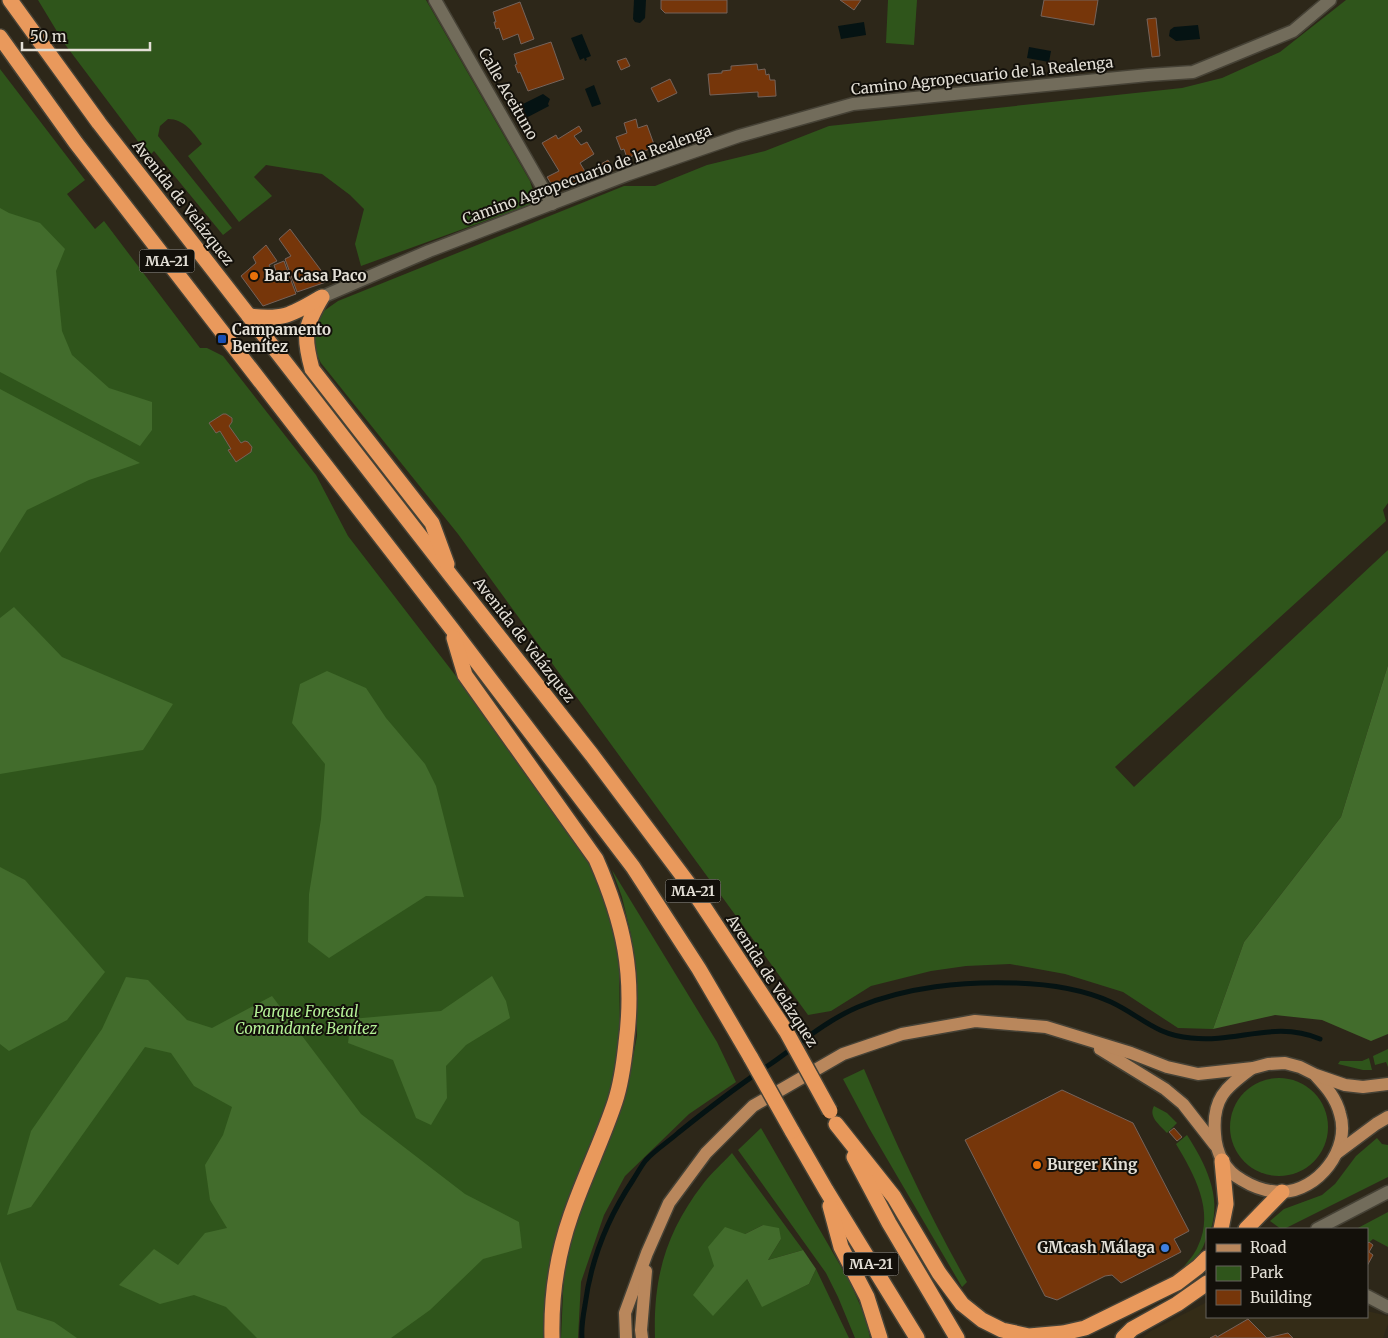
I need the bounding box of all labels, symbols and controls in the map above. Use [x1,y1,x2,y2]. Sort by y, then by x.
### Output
scale bar [22,20,150,52]
text: 50 m [30,27,67,46]
street label: Calle Aceituno [474,44,543,143]
street label: Camino Agropecuario de la Realenga [850,52,1114,99]
street label: Camino Agropecuario de la Realenga [460,121,714,229]
street label: Avenida de Velázquez [128,135,238,269]
road number: MA-21 [140,250,194,272]
place label: Bar Casa Paco [264,266,367,285]
marker: Bar Casa Paco [248,270,260,282]
place label: Campamento Benítez [232,320,331,356]
marker: Campamento Benítez [216,333,228,345]
street label: Avenida de Velázquez [469,572,579,706]
road number: MA-21 [666,879,720,902]
street label: Avenida de Velázquez [722,910,822,1050]
park label: Parque Forestal Comandante Benítez [235,1002,377,1038]
place label: Burger King [1047,1155,1138,1174]
marker: Burger King [1031,1159,1043,1171]
legend [1206,1228,1368,1318]
place label: GMcash Málaga [1037,1238,1156,1257]
text: Road [1250,1238,1286,1257]
marker: GMcash Málaga [1159,1242,1171,1254]
road number: MA-21 [844,1252,898,1276]
text: Park [1250,1263,1284,1282]
text: Building [1250,1288,1312,1307]

